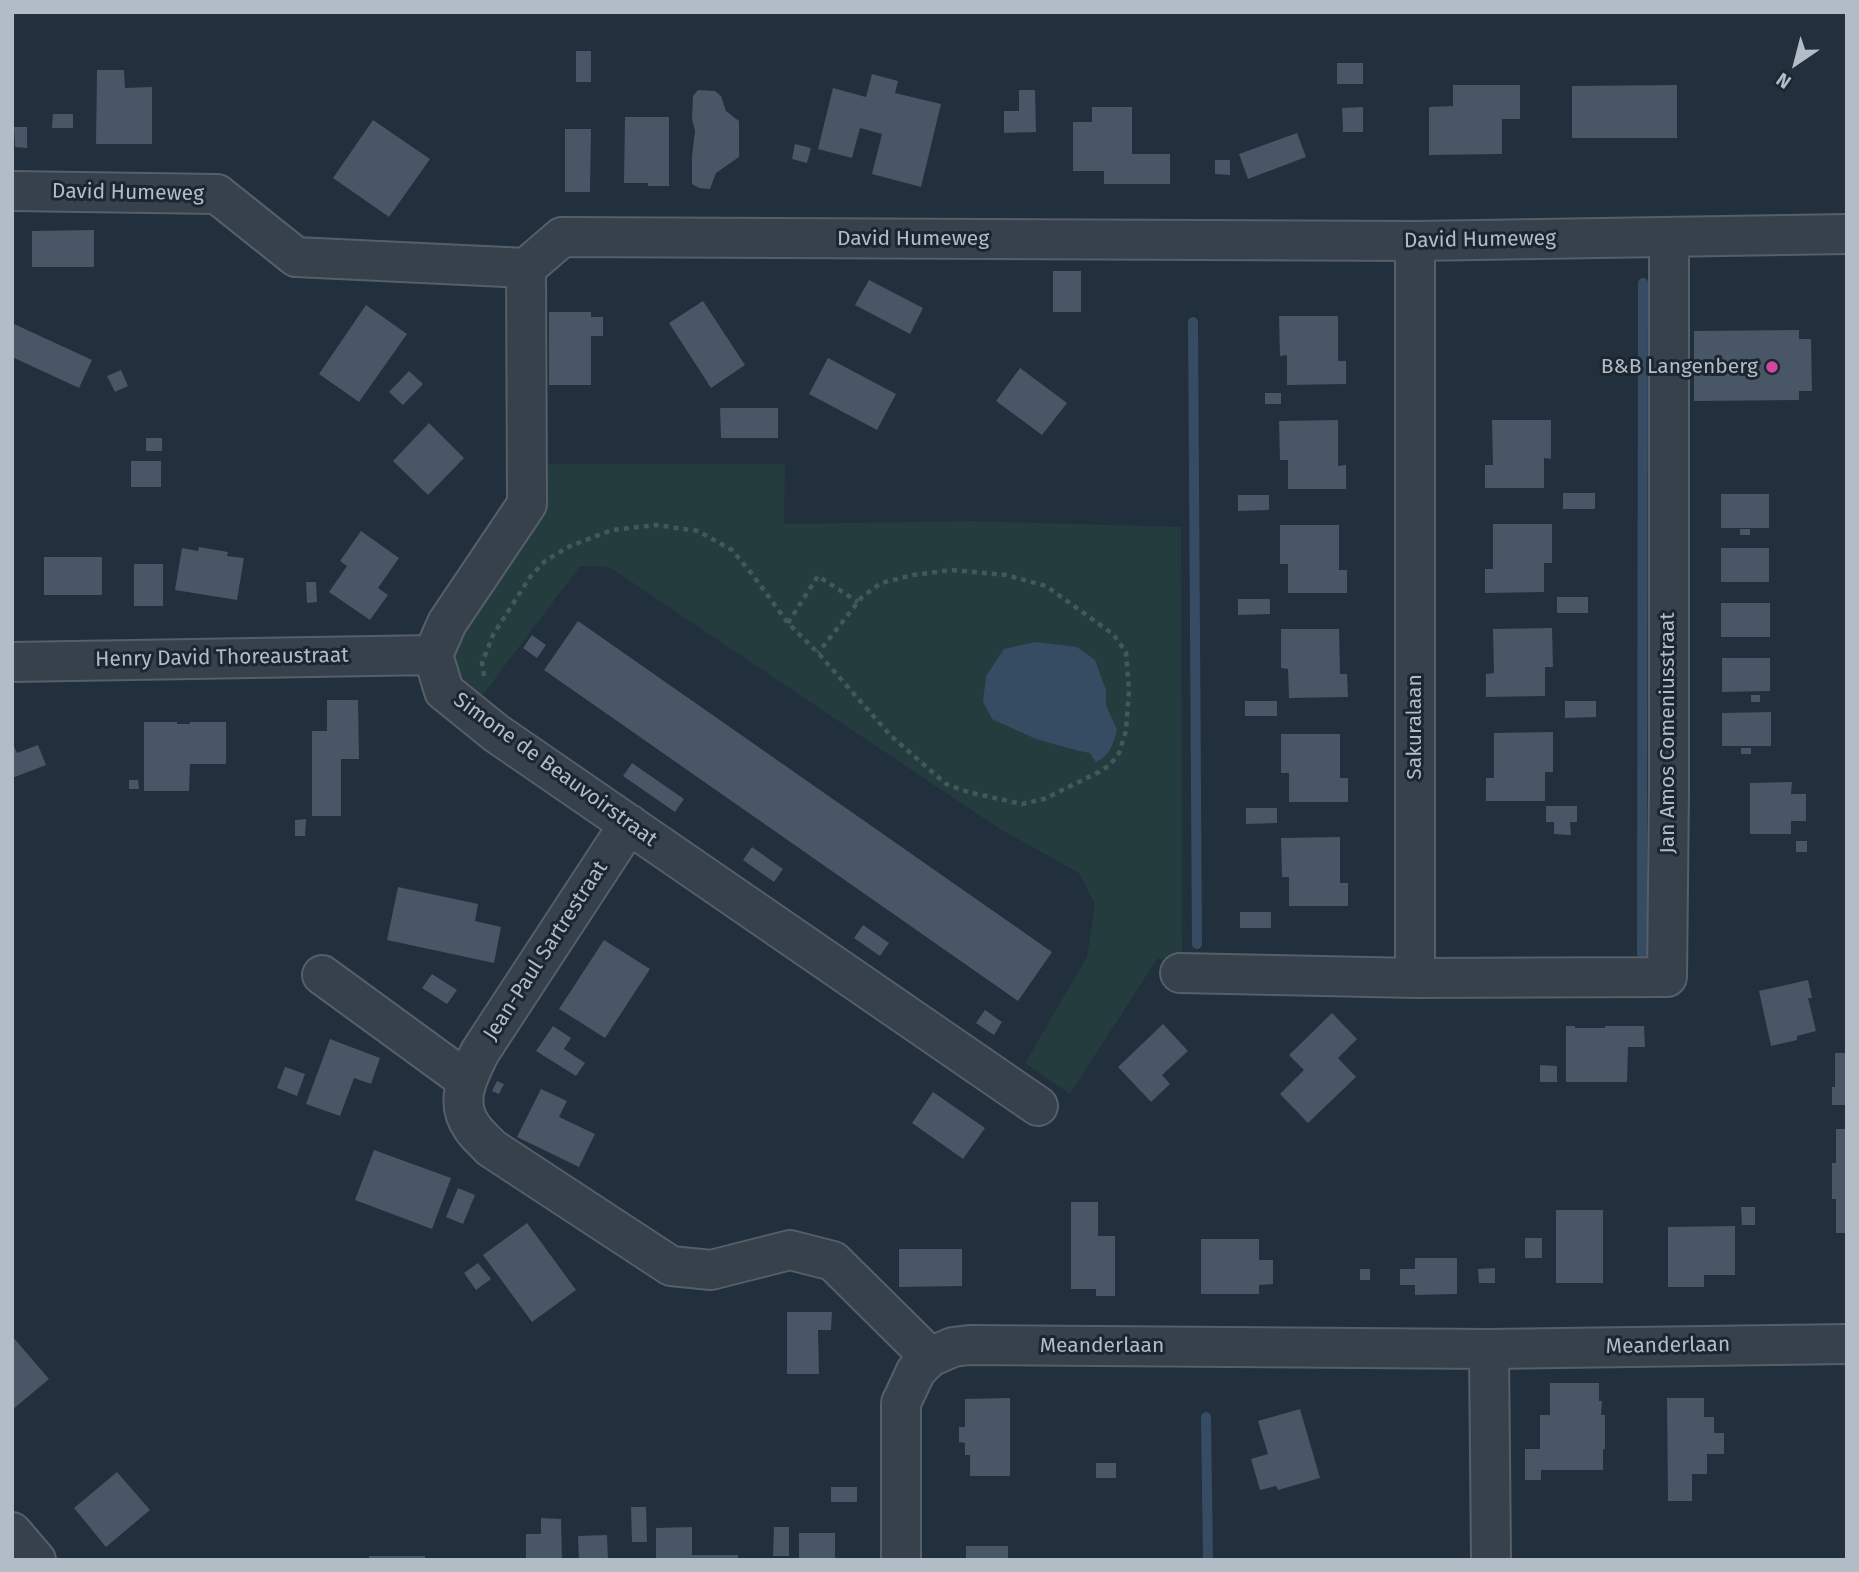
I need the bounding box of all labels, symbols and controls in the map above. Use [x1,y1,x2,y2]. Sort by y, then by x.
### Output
north arrow [1761,28,1831,98]
text: N [1772,68,1795,94]
street label: David Humeweg [52,179,204,207]
street label: David Humeweg [837,226,989,252]
street label: David Humeweg [1404,226,1556,254]
place label: B&B Langenberg [1601,354,1758,380]
marker: B&B Langenberg [1764,359,1780,375]
street label: Jan Amos Comeniusstraat [1655,612,1681,854]
street label: Henry David Thoreaustraat [95,643,349,673]
street label: Sakuralaan [1402,674,1428,780]
street label: Simone de Beauvoirstraat [448,688,662,852]
street label: Jean-Paul Sartrestraat [479,857,613,1045]
street label: Meanderlaan [1606,1332,1730,1360]
street label: Meanderlaan [1040,1333,1164,1359]

